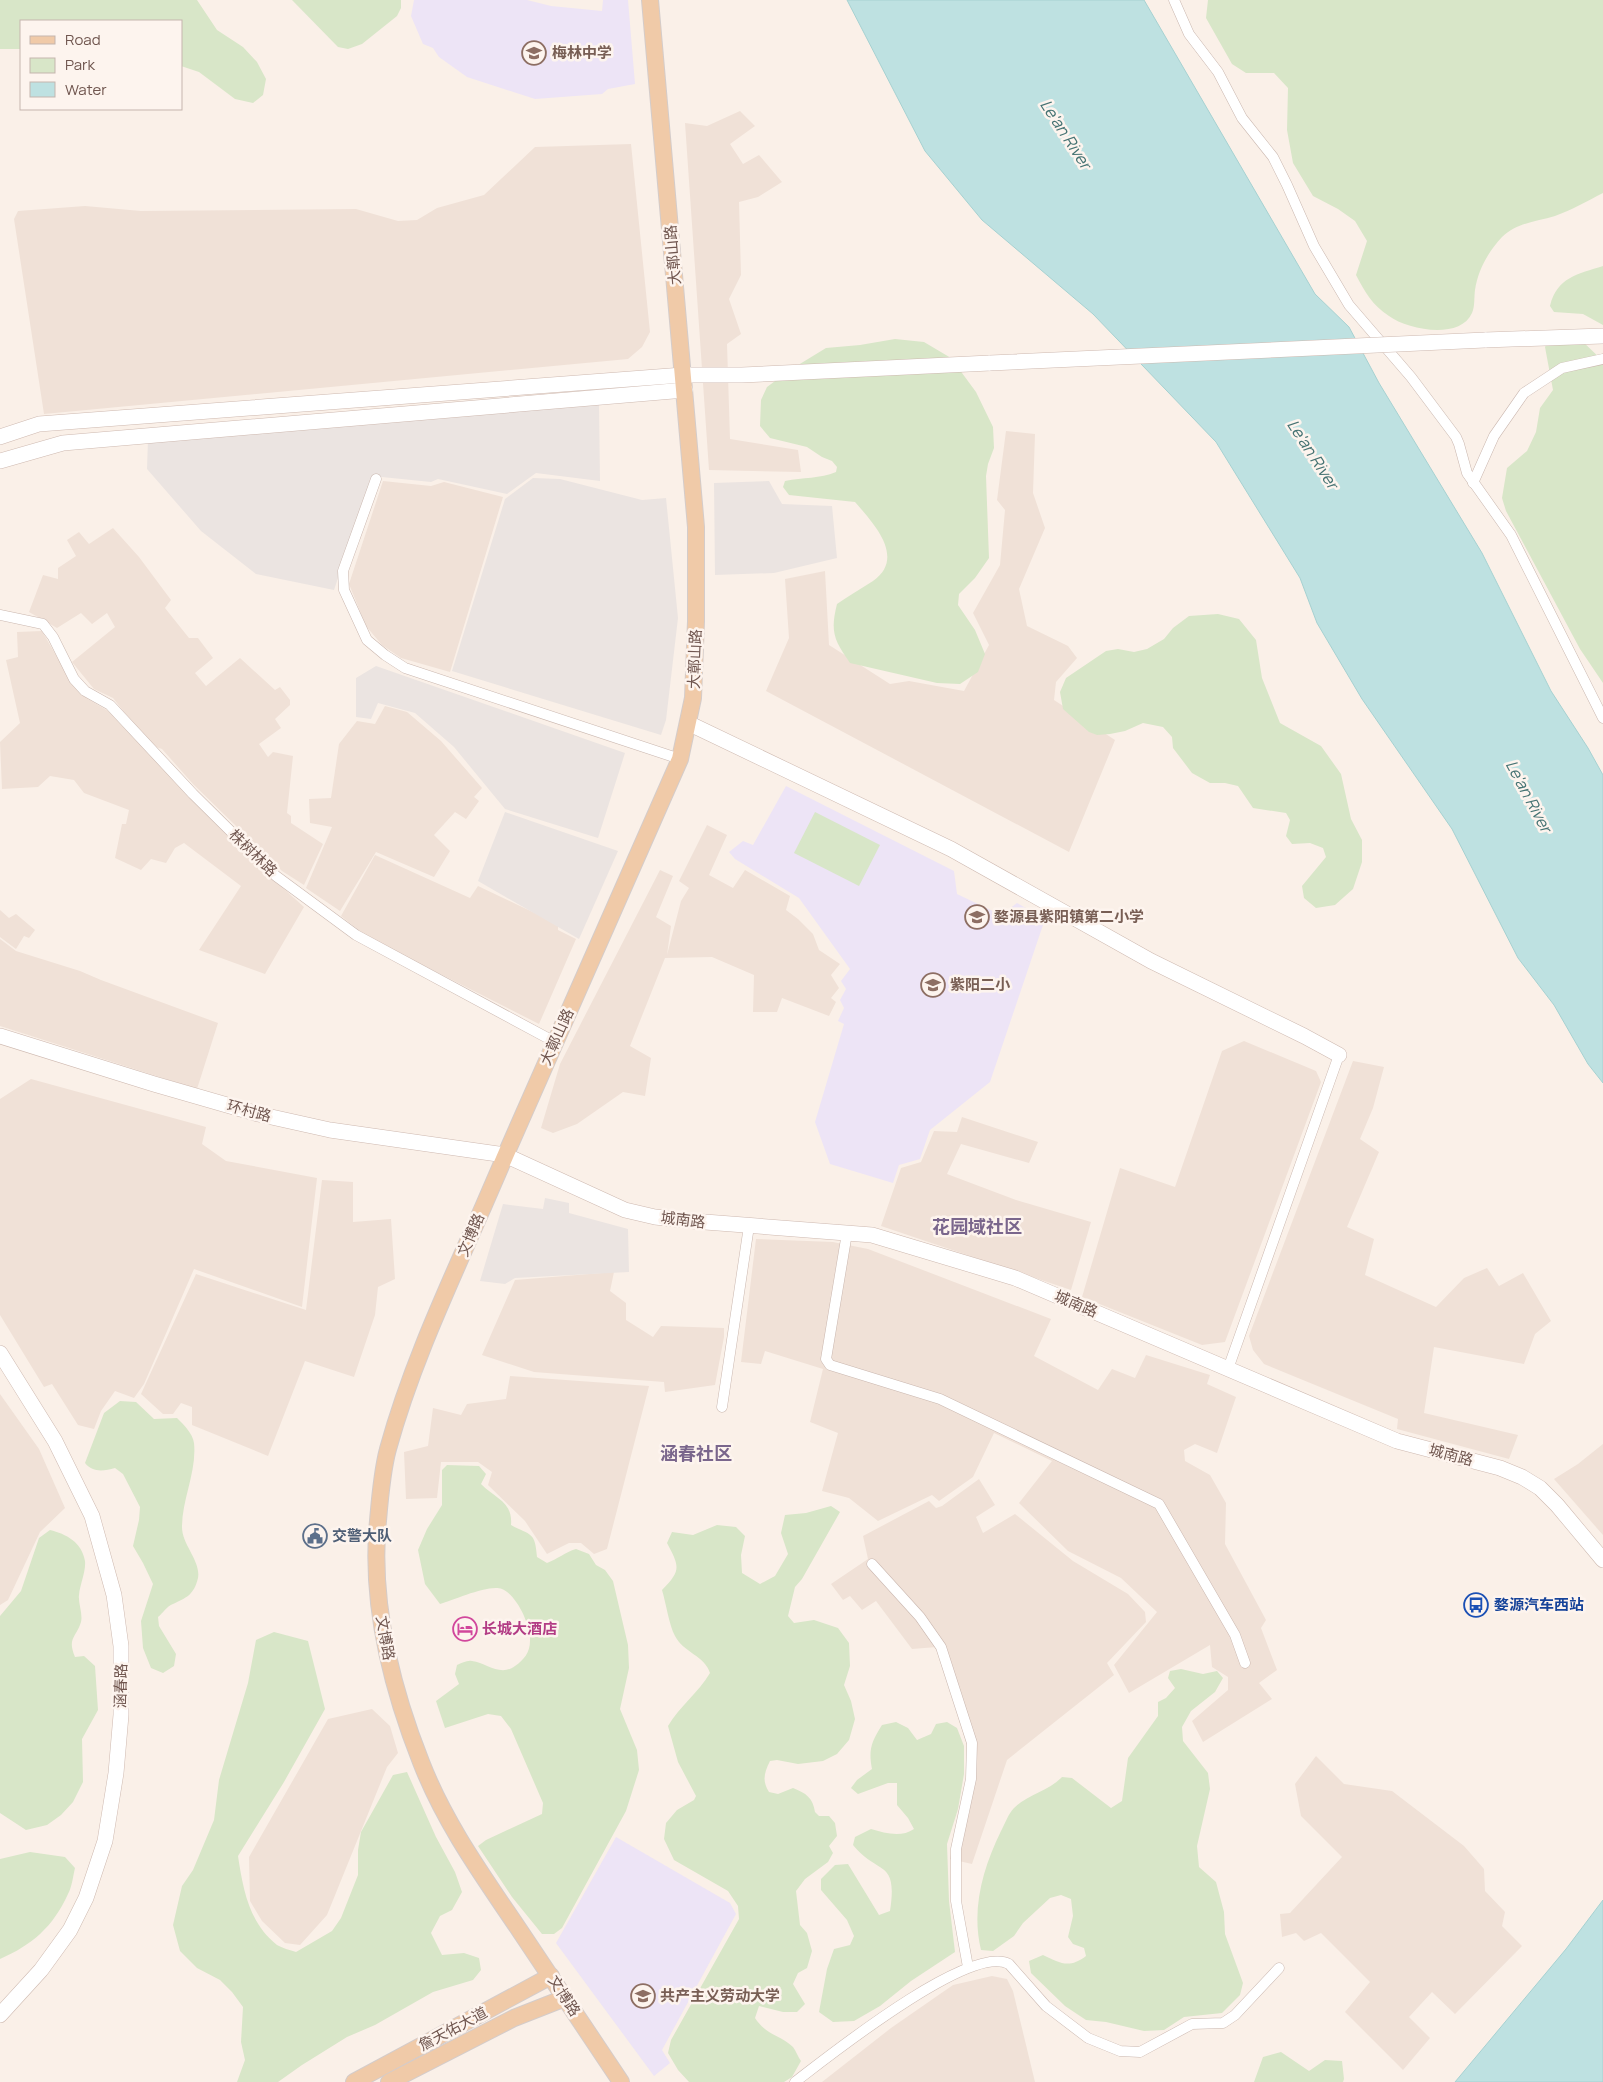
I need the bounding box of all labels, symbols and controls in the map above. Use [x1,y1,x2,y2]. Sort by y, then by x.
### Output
legend [20,20,182,110]
text: Road [65,29,101,50]
school or university icon: 梅林中学 [521,40,547,66]
place label: 梅林中学 [552,42,612,63]
text: Park [65,54,95,75]
text: Water [65,79,107,100]
water label: Le'an River [1035,95,1098,175]
street label: 大鄣山路 [659,224,686,286]
water label: Le'an River [1282,415,1345,495]
street label: 大鄣山路 [683,629,706,689]
water label: Le'an River [1501,756,1558,838]
street label: 株树林路 [224,824,282,881]
school or university icon: 婺源县紫阳镇第二小学 [964,904,990,930]
place label: 婺源县紫阳镇第二小学 [994,906,1144,927]
school or university icon: 紫阳二小 [920,972,946,998]
place label: 紫阳二小 [950,974,1011,995]
street label: 大鄣山路 [535,1005,578,1068]
street label: 环村路 [225,1095,274,1126]
street label: 城南路 [659,1206,707,1233]
street label: 文博路 [452,1210,489,1260]
district label: 花园域社区 [932,1214,1022,1238]
street label: 城南路 [1051,1285,1101,1322]
street label: 城南路 [1427,1439,1476,1470]
district label: 涵春社区 [660,1441,732,1465]
public building icon: 交警大队 [302,1523,328,1549]
place label: 交警大队 [332,1525,392,1546]
bus stop icon: 婺源汽车西站 [1463,1592,1489,1618]
place label: 婺源汽车西站 [1494,1594,1584,1615]
street label: 文博路 [371,1614,400,1662]
hotel icon: 长城大酒店 [452,1616,478,1642]
place label: 长城大酒店 [482,1618,557,1639]
street label: 涵春路 [110,1663,131,1709]
street label: 文博路 [543,1971,585,2020]
school or university icon: 共产主义劳动大学 [630,1983,656,2009]
place label: 共产主义劳动大学 [660,1985,780,2006]
street label: 詹天佑大道 [415,2002,491,2055]

